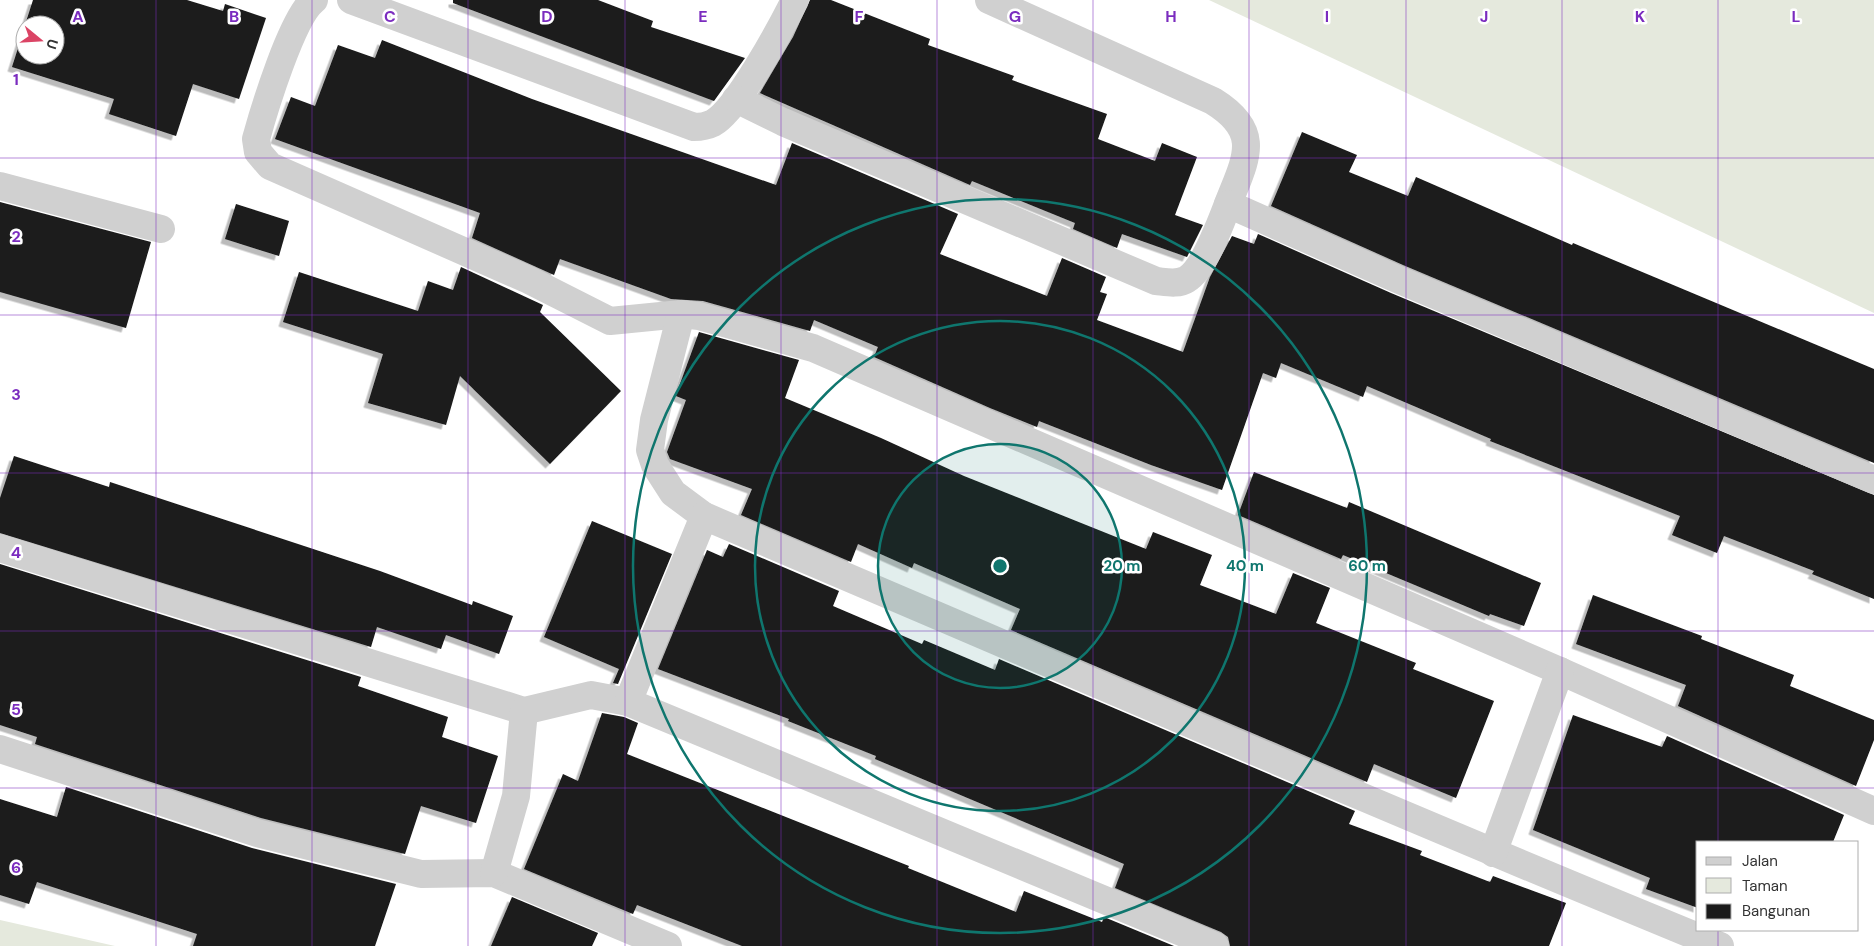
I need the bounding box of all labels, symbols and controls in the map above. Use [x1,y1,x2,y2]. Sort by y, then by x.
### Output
text: A [72,6,84,27]
text: B [229,6,239,27]
text: C [384,6,396,27]
text: D [541,6,553,27]
text: E [698,6,708,27]
text: F [855,6,864,27]
text: G [1009,6,1021,27]
text: H [1165,6,1177,27]
text: I [1325,6,1329,27]
text: J [1480,6,1488,27]
text: K [1635,6,1646,27]
text: L [1792,6,1801,27]
north arrow [15,15,65,65]
text: U [42,37,62,51]
text: 1 [13,69,19,90]
text: 2 [11,226,21,247]
text: 3 [11,384,21,405]
text: 4 [11,542,21,563]
text: 20 m [1104,556,1140,576]
text: 40 m [1226,556,1264,576]
text: 60 m [1348,556,1386,576]
centre of rings [991,557,1009,575]
text: 5 [11,699,21,720]
legend [1696,841,1859,931]
text: Jalan [1742,851,1778,871]
text: 6 [11,857,21,878]
text: Taman [1742,876,1788,896]
text: Bangunan [1742,901,1810,921]

